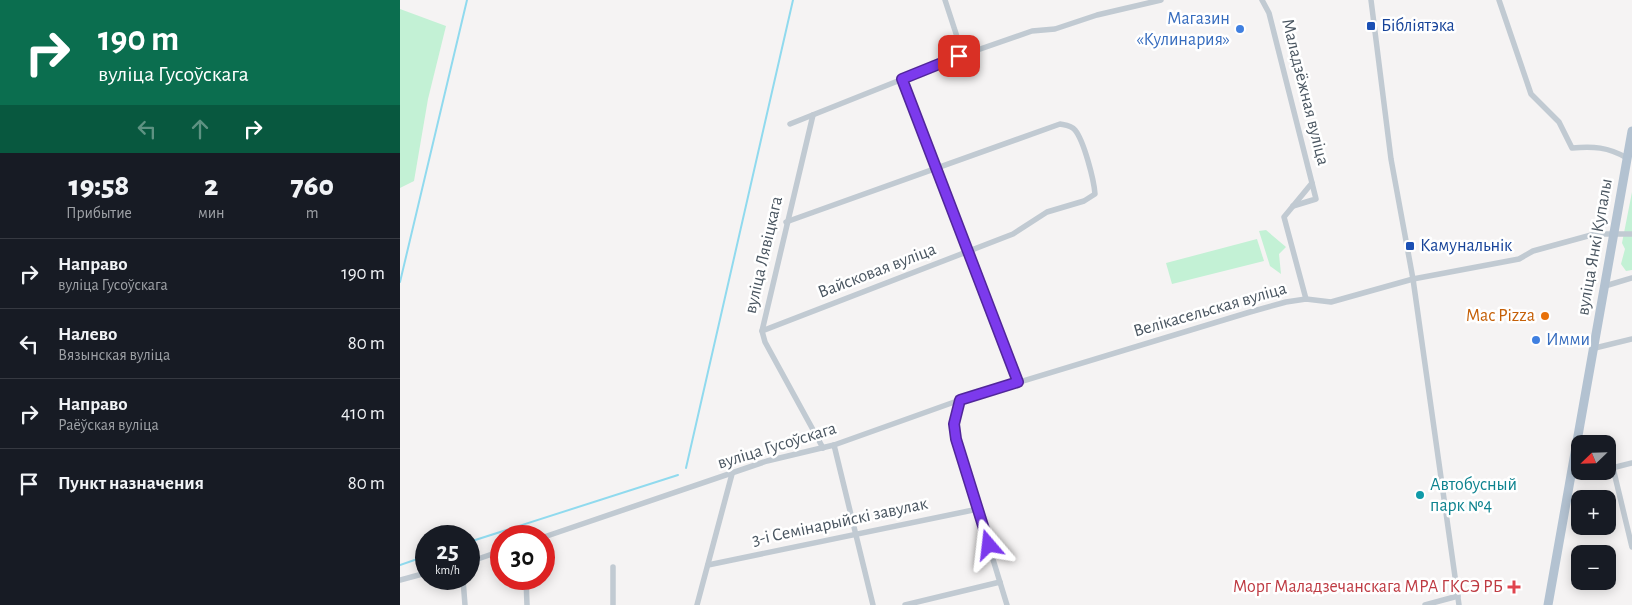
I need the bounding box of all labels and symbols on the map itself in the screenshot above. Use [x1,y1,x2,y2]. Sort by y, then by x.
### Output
place label: Магазин «Кулинария» [1136,10,1230,49]
place label: Бібліятэка [1381,16,1455,35]
street label: Маладзёжная вуліца [1278,17,1332,167]
marker: Бібліятэка [1365,20,1377,32]
marker: Магазин «Кулинария» [1234,23,1246,35]
pin [938,35,980,77]
street label: вуліца Янкі Купалы [1574,177,1616,317]
street label: вуліца Лявіцкага [742,195,786,315]
place label: Камунальнік [1420,237,1513,255]
street label: Вайсковая вуліца [815,240,939,302]
marker: Камунальнік [1404,240,1416,252]
street label: Велікасельская вуліца [1131,279,1289,341]
place label: Mac Pizza [1466,307,1535,325]
marker: Mac Pizza [1539,310,1551,322]
place label: Имми [1546,331,1590,349]
marker: Имми [1530,334,1542,346]
street label: вуліца Гусоўскага [715,419,839,473]
north arrow [1571,435,1616,480]
place label: Автобусный парк №4 [1430,475,1517,515]
marker: Автобусный парк №4 [1414,489,1426,501]
street label: 3-і Семінарыйскі завулак [751,494,930,549]
position arrow [962,518,1014,570]
speed limit sign: 30 [490,525,555,590]
place label: Морг Маладзечанскага МРА ГКСЭ РБ [1233,578,1503,596]
marker: Морг Маладзечанскага МРА ГКСЭ РБ [1507,580,1521,594]

